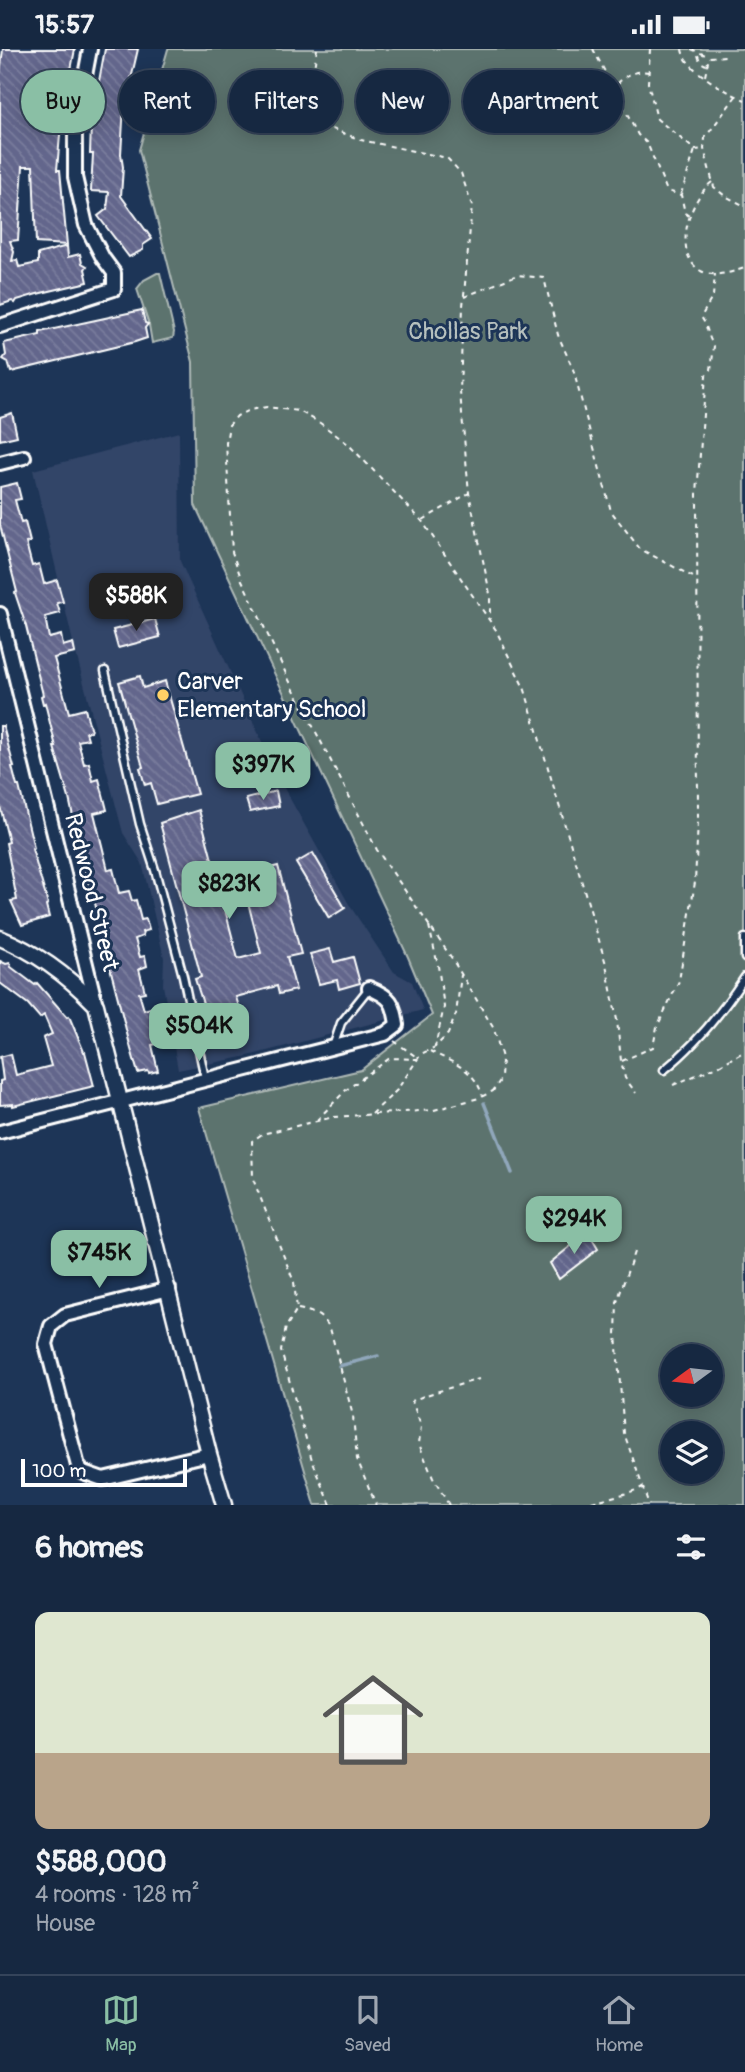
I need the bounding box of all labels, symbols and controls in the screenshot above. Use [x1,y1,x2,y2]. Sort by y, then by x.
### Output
text: 15:57 [35,9,94,41]
chip: Buy [21,70,105,133]
chip: Rent [119,70,215,133]
chip: Filters [229,70,342,133]
chip: New [356,70,449,133]
chip: Apartment [463,70,623,133]
park label: Chollas Park [408,317,528,346]
pin: $588K [87,573,185,633]
text: $588K [105,581,167,610]
place label: Carver Elementary School [177,667,367,724]
marker: Carver Elementary School [155,687,171,703]
pin: $397K [214,743,312,802]
text: $397K [231,750,295,779]
street label: Redwood Street [58,810,125,974]
pin: $823K [180,861,278,921]
text: $823K [198,869,260,898]
pin: $504K [150,1003,248,1063]
text: $504K [165,1011,233,1040]
pin: $294K [525,1197,623,1256]
text: $294K [542,1204,606,1233]
pin: $745K [50,1231,148,1290]
text: $745K [67,1238,131,1267]
north arrow [660,1344,723,1407]
map controls [660,1344,723,1484]
button: layers [660,1421,723,1484]
scale bar [21,1456,187,1488]
text: 100 m [32,1459,86,1483]
icon: filters [672,1528,710,1566]
text: 6 homes [35,1529,143,1566]
icon: home [310,1657,436,1783]
text: $588,000 [35,1843,167,1880]
text: 4 rooms · 128 m² [35,1880,200,1909]
text: House [35,1909,95,1938]
tab: Map [102,1991,140,2057]
tab: Saved [344,1991,391,2057]
tab: Home [595,1991,643,2057]

